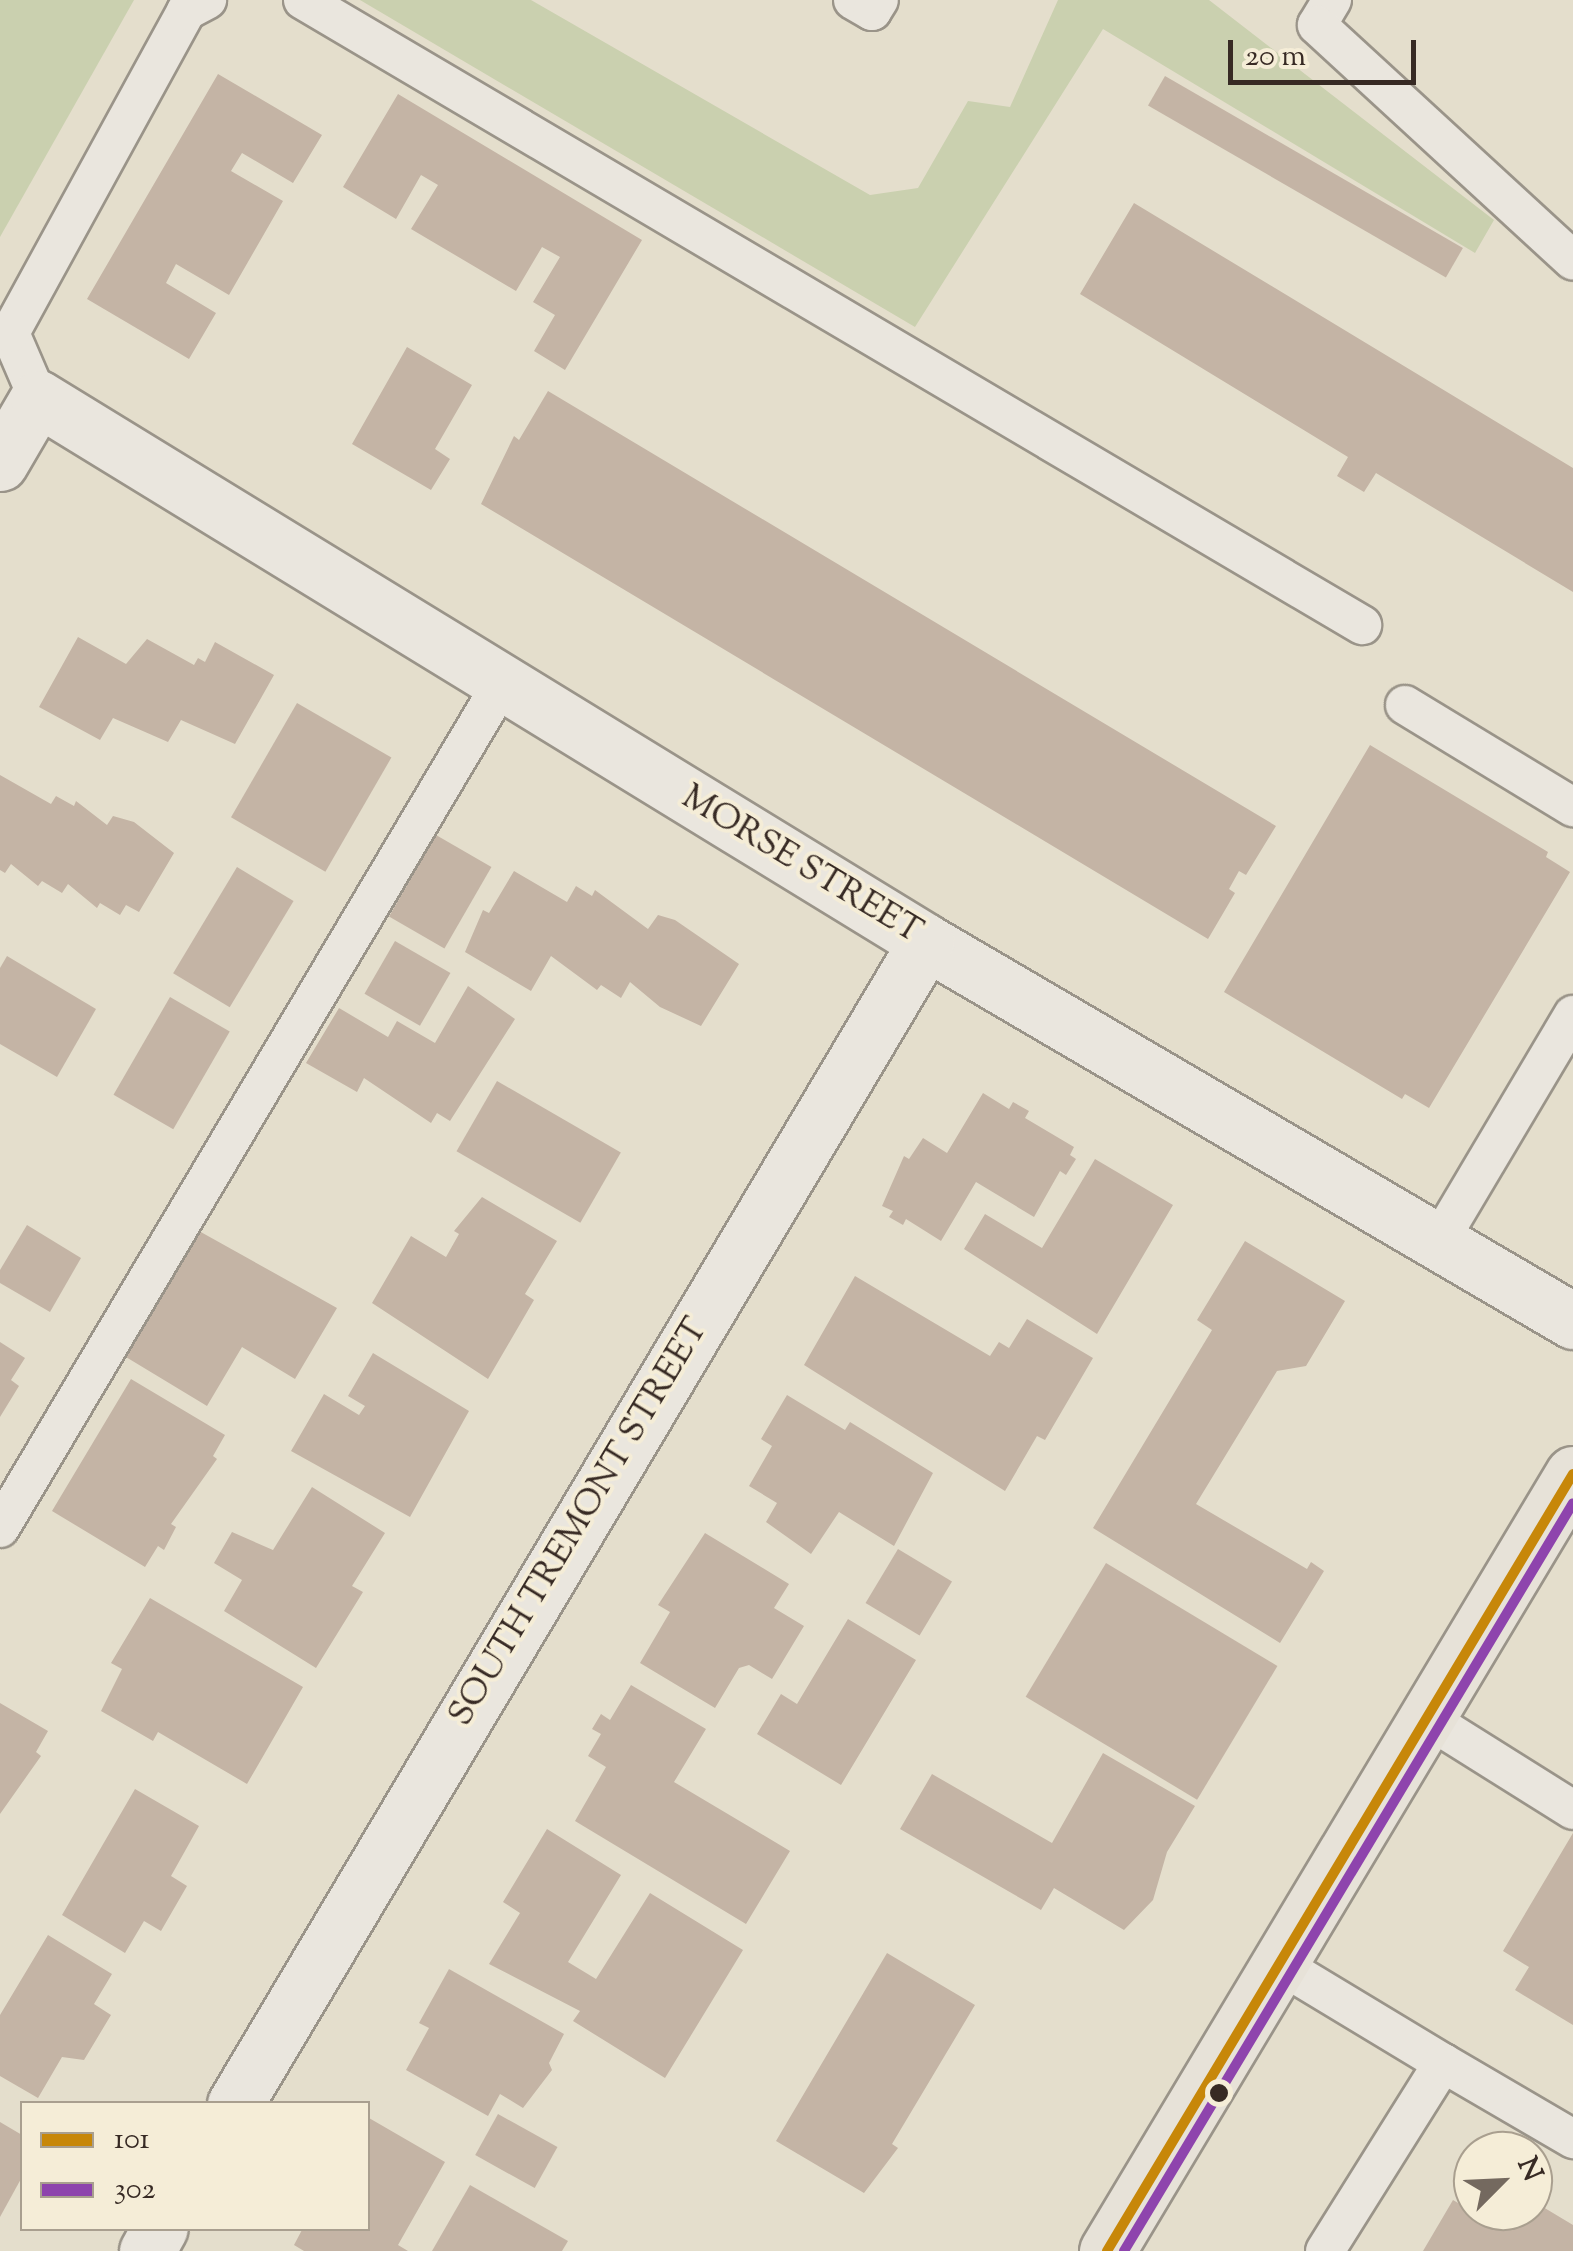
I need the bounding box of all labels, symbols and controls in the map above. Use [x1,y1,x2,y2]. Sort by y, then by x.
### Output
scale bar [1233,20,1420,82]
text: 20 m [1245,36,1306,79]
street label: MORSE STREET [673,778,929,954]
street label: SOUTH TREMONT STREET [441,1311,719,1735]
unlabelled marker [1209,2083,1229,2103]
legend [20,2101,370,2231]
text: 101 [114,2119,150,2162]
north arrow [1453,2131,1553,2231]
text: N [1506,2151,1551,2188]
text: 302 [114,2169,155,2212]

